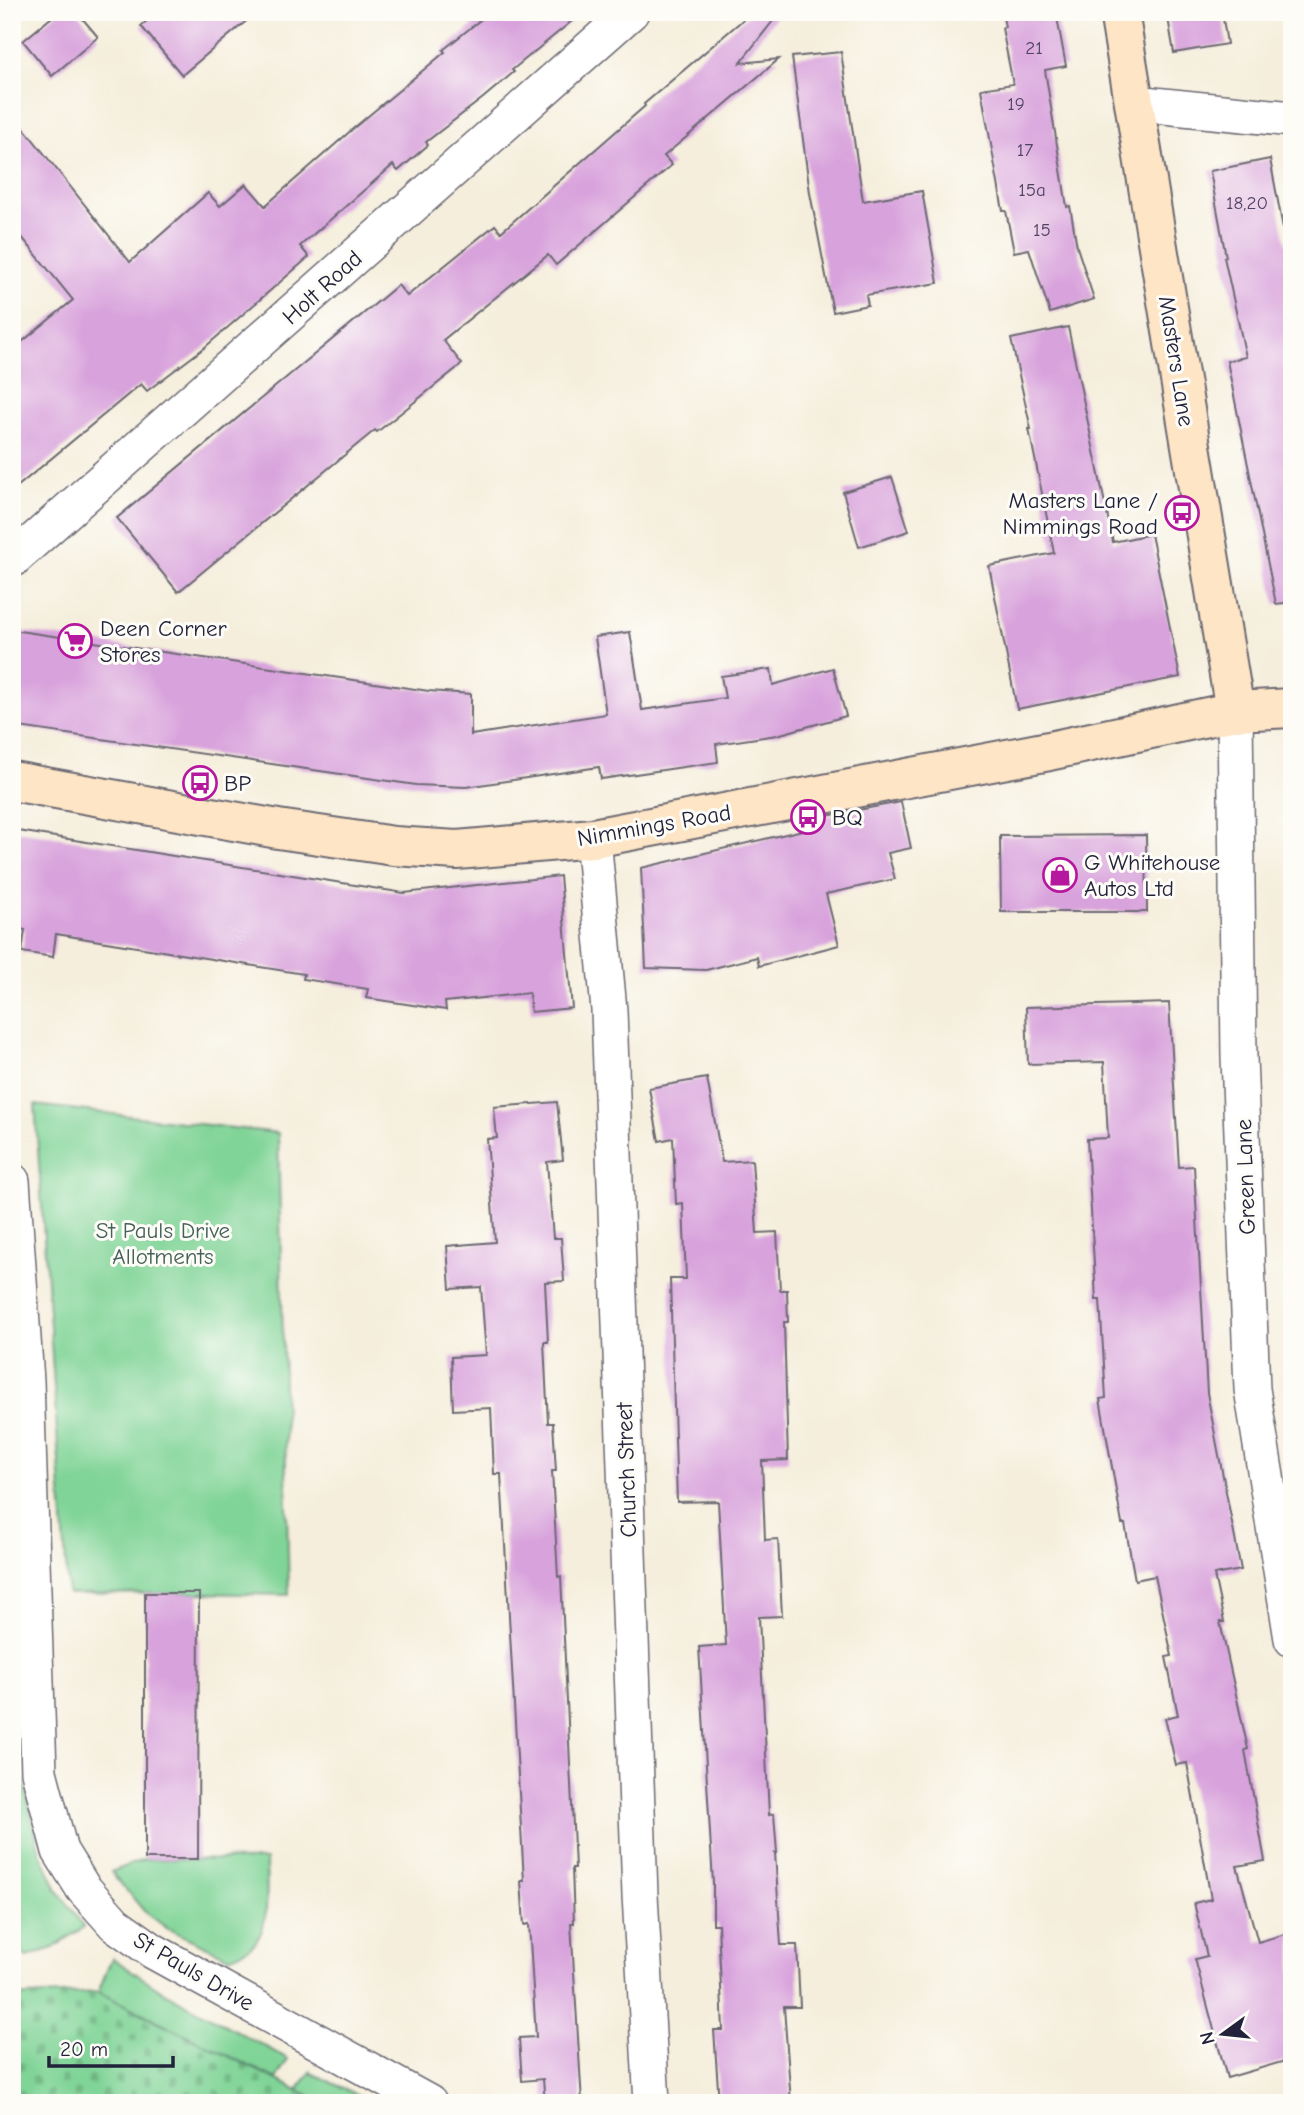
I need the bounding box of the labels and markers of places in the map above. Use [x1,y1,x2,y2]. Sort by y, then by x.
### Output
place label: Masters Lane / Nimmings Road [1003,487,1158,540]
bus stop icon: Masters Lane / Nimmings Road [1163,494,1201,532]
place label: Deen Corner Stores [100,615,228,668]
supermarket icon: Deen Corner Stores [56,622,94,660]
bus stop icon: BP [181,764,219,802]
place label: BP [224,770,251,797]
bus stop icon: BQ [789,798,827,836]
place label: BQ [832,804,863,831]
place label: G Whitehouse Autos Ltd [1084,849,1220,902]
shop icon: G Whitehouse Autos Ltd [1041,856,1079,894]

